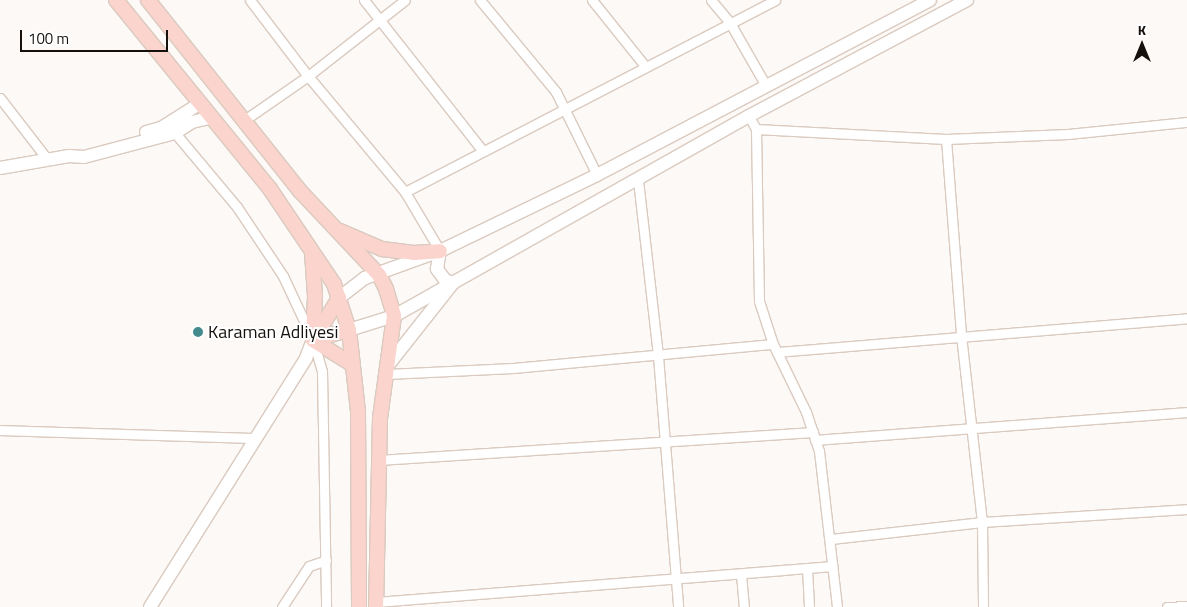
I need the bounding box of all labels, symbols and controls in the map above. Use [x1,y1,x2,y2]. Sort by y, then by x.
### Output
text: K [1138,19,1146,40]
scale bar [22,20,170,52]
north arrow [1117,20,1167,70]
text: 100 m [28,27,69,50]
place label: Karaman Adliyesi [208,321,338,343]
marker: Karaman Adliyesi [192,326,204,338]

